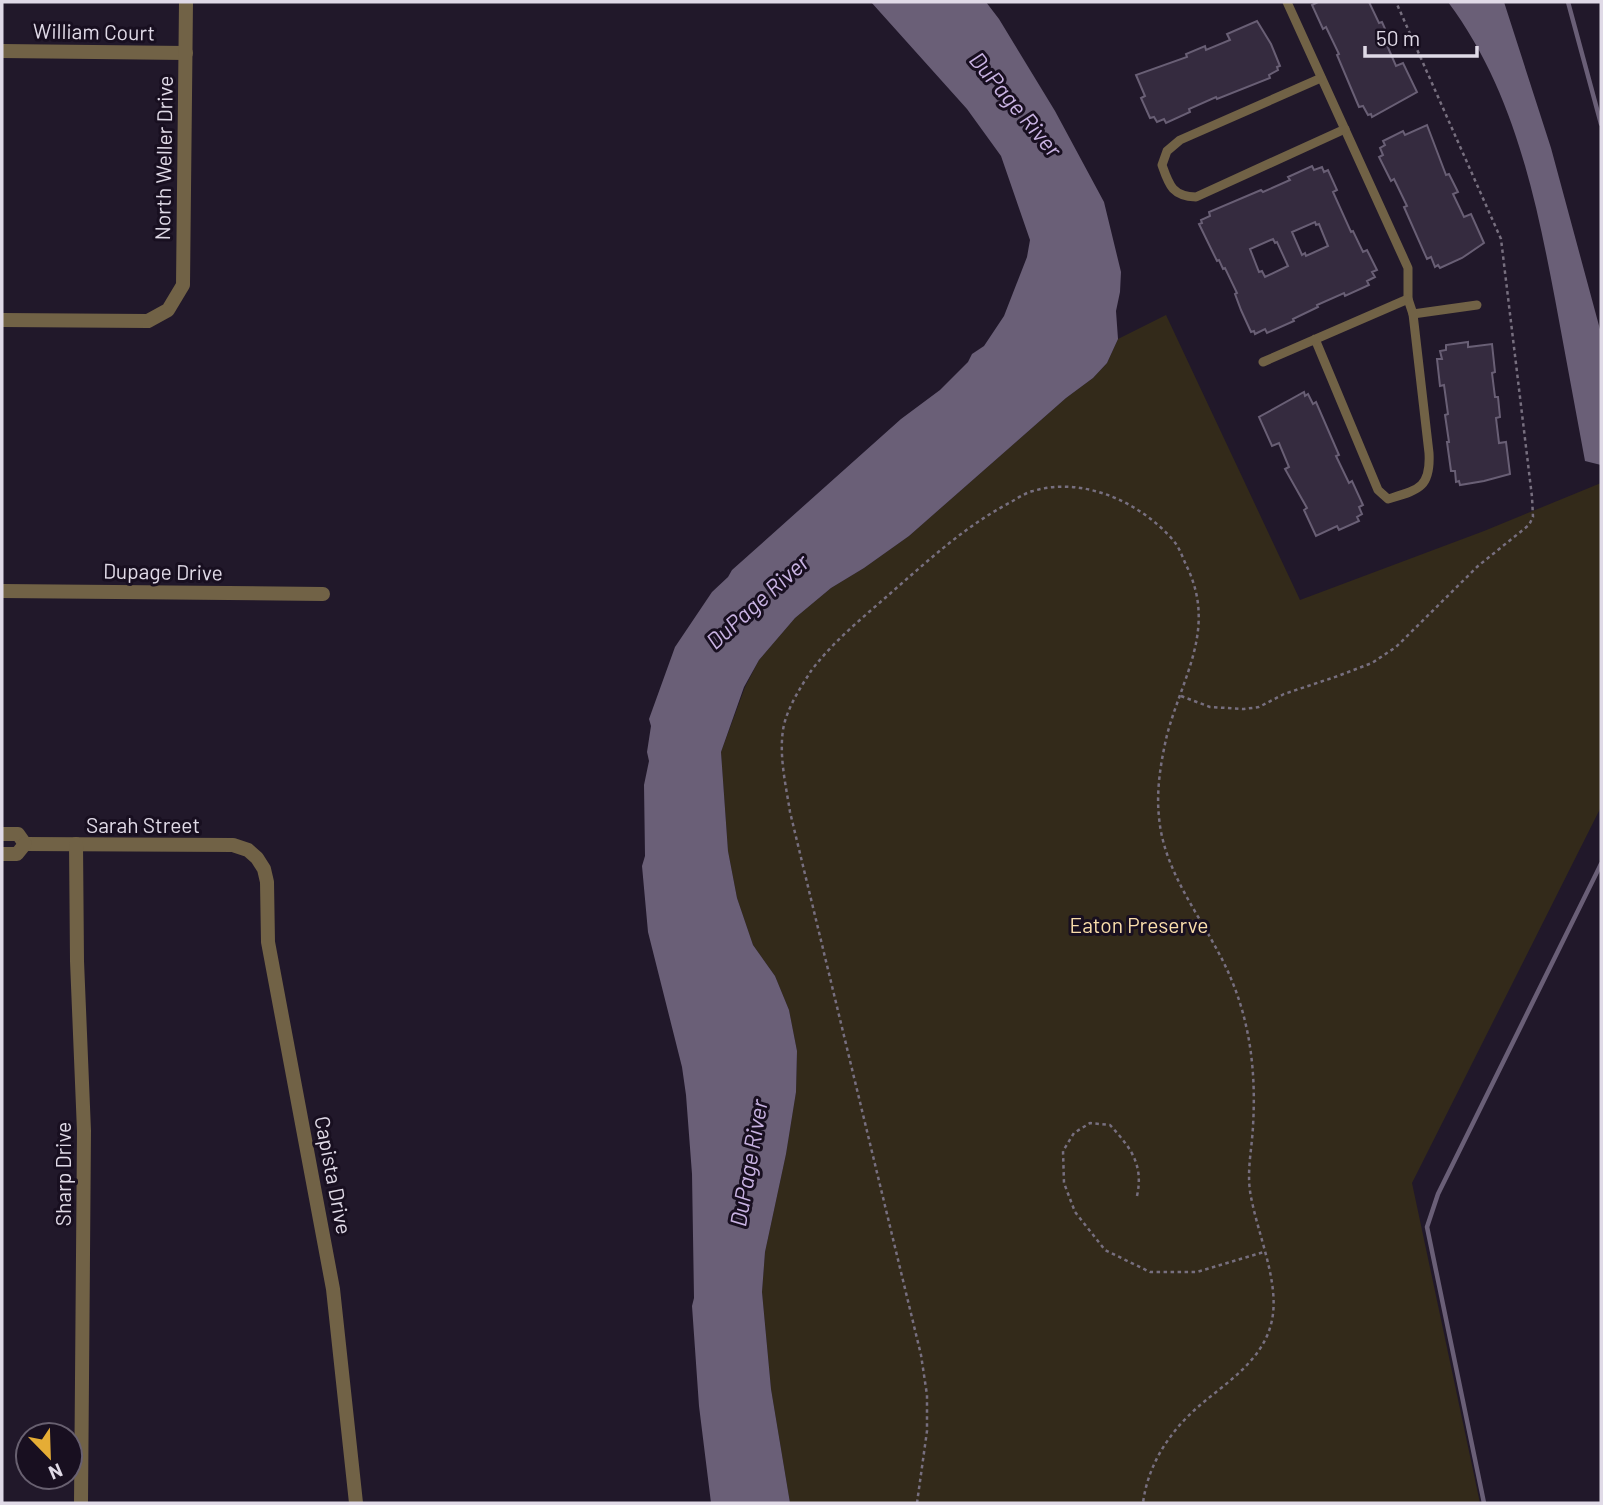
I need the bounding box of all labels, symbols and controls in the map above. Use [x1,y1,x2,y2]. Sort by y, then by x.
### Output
scale bar [1365,14,1477,58]
street label: William Court [33,17,155,45]
text: 50 m [1376,25,1420,50]
water label: DuPage River [964,46,1069,163]
street label: North Weller Drive [149,75,177,241]
water label: DuPage River [700,547,815,654]
street label: Dupage Drive [103,557,223,585]
street label: Sarah Street [86,812,200,837]
park label: Eaton Preserve [1070,912,1208,937]
water label: DuPage River [723,1096,773,1229]
street label: Capista Drive [310,1114,358,1236]
street label: Sharp Drive [50,1122,75,1226]
north arrow [14,1421,84,1491]
text: N [46,1459,66,1485]

